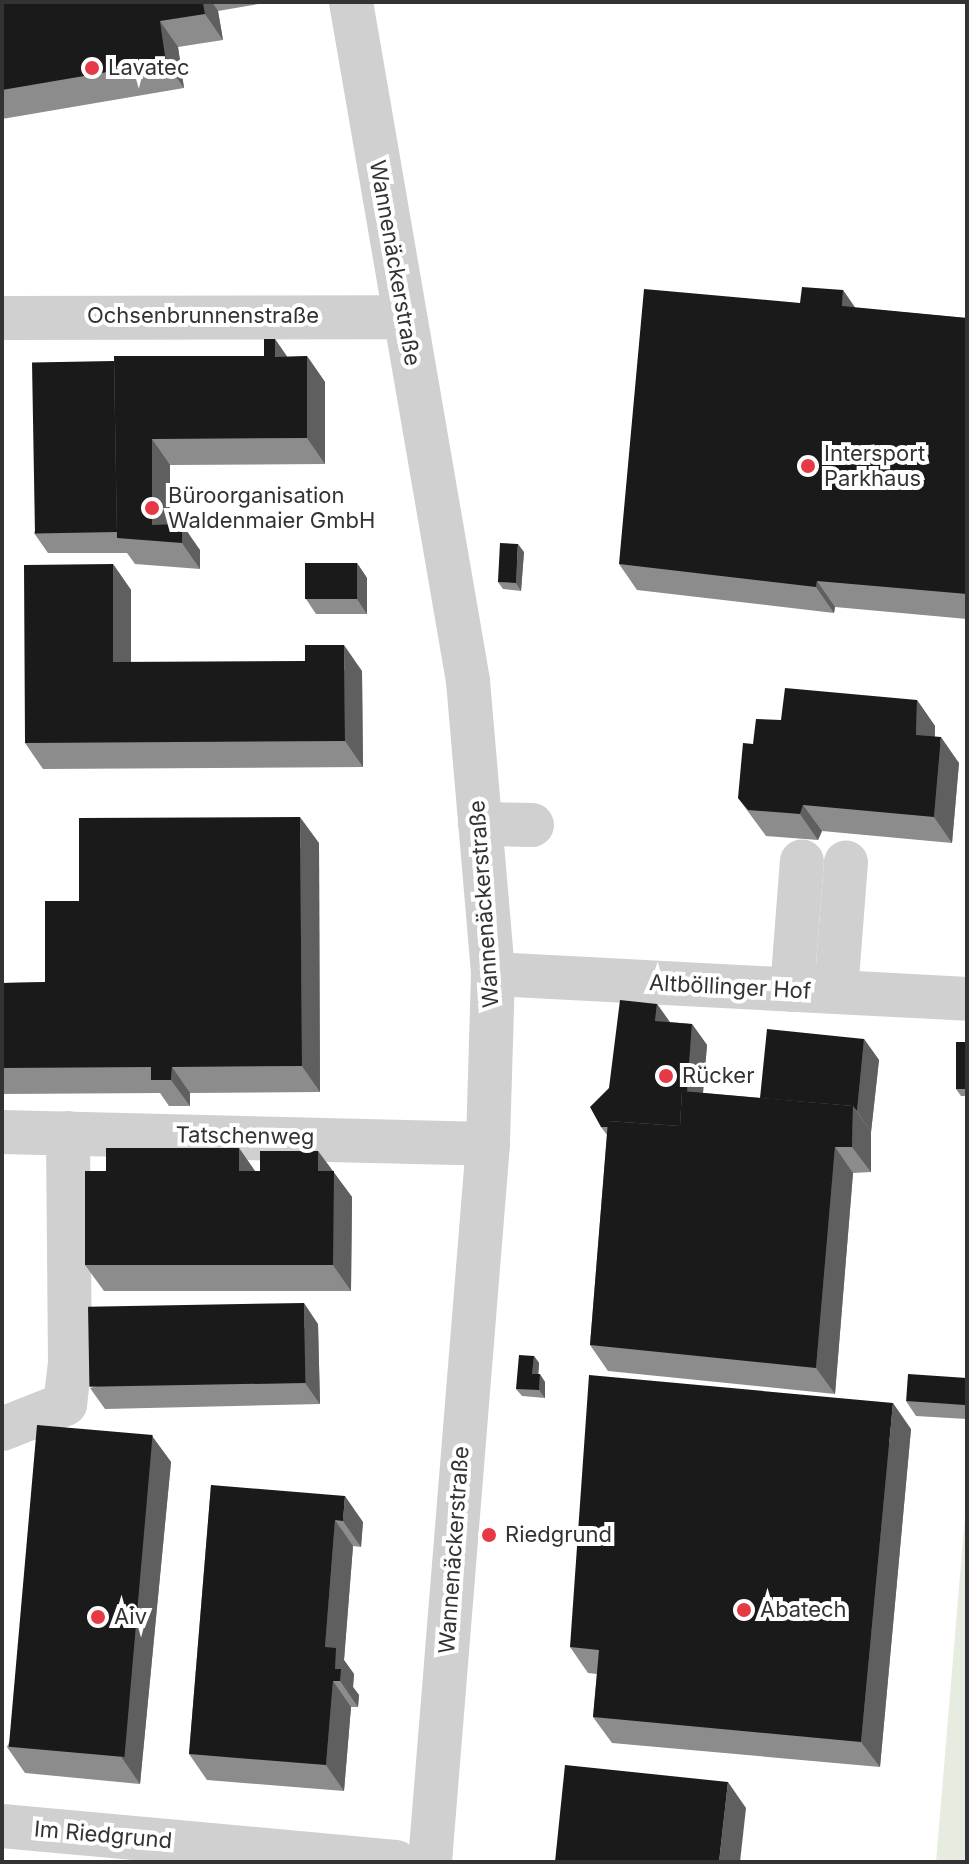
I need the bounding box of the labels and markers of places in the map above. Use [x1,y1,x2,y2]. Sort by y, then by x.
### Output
place label: Lavatec [108,55,189,81]
marker: Lavatec [83,59,101,77]
place label: Intersport Parkhaus [824,440,925,492]
marker: Intersport Parkhaus [799,457,817,475]
place label: Büroorganisation Waldenmaier GmbH [168,482,375,534]
marker: Büroorganisation Waldenmaier GmbH [143,499,161,517]
place label: Rücker [682,1063,754,1089]
marker: Rücker [657,1067,675,1085]
place label: Riedgrund [505,1522,612,1548]
marker: Riedgrund [480,1526,498,1544]
place label: Abatech [760,1597,847,1623]
marker: Abatech [735,1601,753,1619]
place label: Aiv [114,1604,147,1630]
marker: Aiv [89,1608,107,1626]

